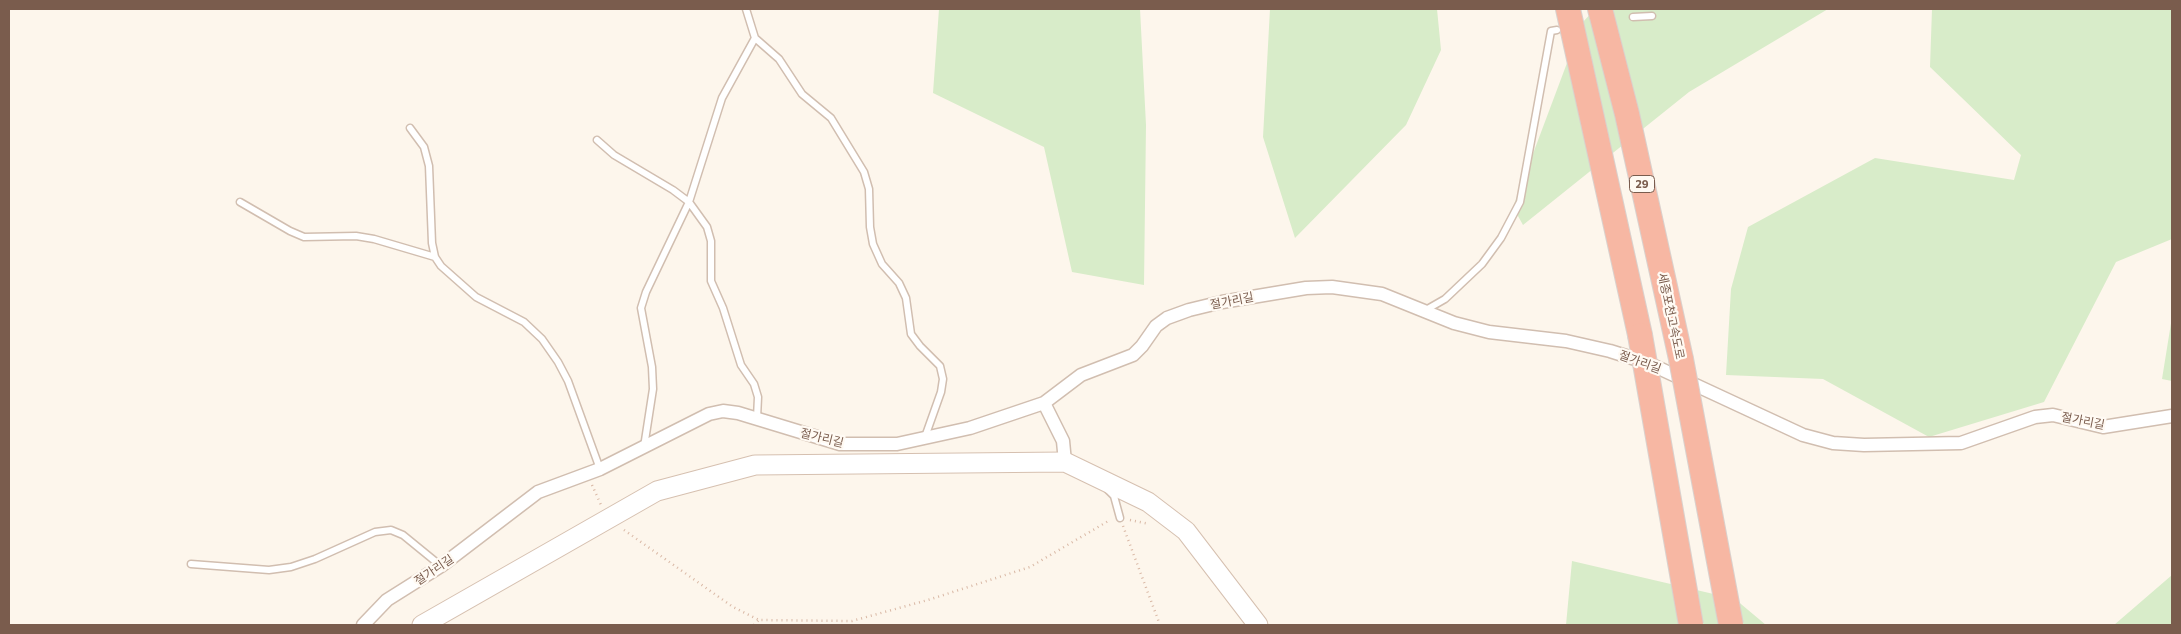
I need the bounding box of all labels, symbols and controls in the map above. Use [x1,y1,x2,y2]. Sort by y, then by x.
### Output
road number: 29 [1630,175,1654,192]
street label: 세종포천고속도로 [1655,271,1687,361]
street label: 절가리길 [1209,290,1255,312]
street label: 절가리길 [1617,348,1663,376]
street label: 절가리길 [2060,410,2106,432]
street label: 절가리길 [799,426,845,450]
street label: 절가리길 [412,552,456,588]

